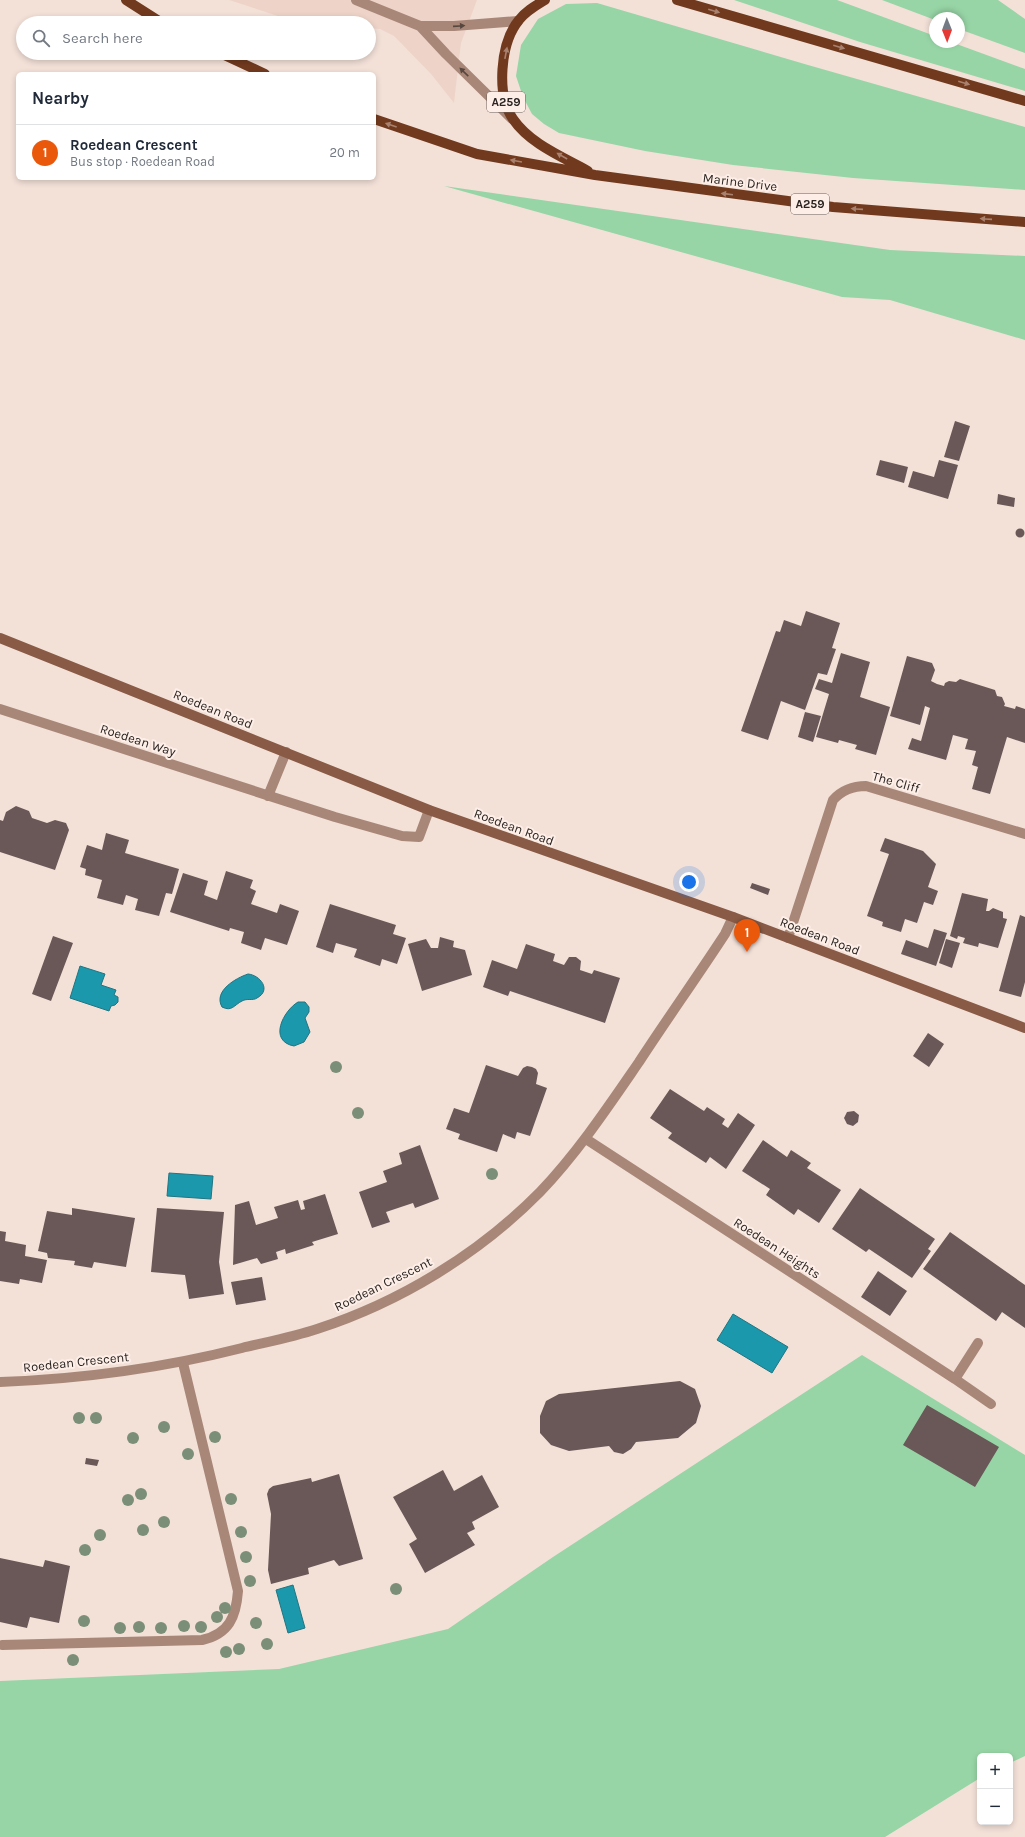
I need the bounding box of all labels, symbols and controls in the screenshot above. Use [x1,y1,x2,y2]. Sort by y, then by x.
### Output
one-way arrow [708,8,720,14]
north arrow [929,12,965,48]
search box [16,16,376,60]
one-way arrow [453,22,465,29]
icon: search [30,27,52,49]
text: Search here [62,29,143,47]
one-way arrow [833,44,845,50]
one-way arrow [503,47,509,59]
one-way arrow [459,67,469,77]
one-way arrow [958,80,970,86]
text: Nearby [32,88,89,108]
road number: A259 [487,92,525,112]
one-way arrow [385,122,397,128]
text: Roedean Crescent [70,136,198,154]
text: 1 [43,145,47,160]
text: 20 m [330,145,360,160]
one-way arrow [556,152,568,159]
text: Bus stop · Roedean Road [70,154,215,169]
one-way arrow [509,158,522,164]
street label: Marine Drive [702,170,778,194]
one-way arrow [721,191,734,197]
road number: A259 [791,194,829,214]
one-way arrow [850,206,863,213]
one-way arrow [980,216,992,223]
street label: Roedean Road [171,686,255,732]
street label: Roedean Way [98,721,178,759]
street label: The Cliff [871,768,922,796]
street label: Roedean Road [472,806,556,848]
your location [679,872,699,892]
street label: Roedean Road [778,914,862,958]
pin: 1 [734,919,760,952]
street label: Roedean Heights [731,1214,823,1282]
street label: Roedean Crescent [332,1254,434,1314]
street label: Roedean Crescent [22,1349,130,1375]
map controls [977,1753,1013,1825]
button: + [977,1753,1013,1789]
button: − [977,1789,1013,1825]

